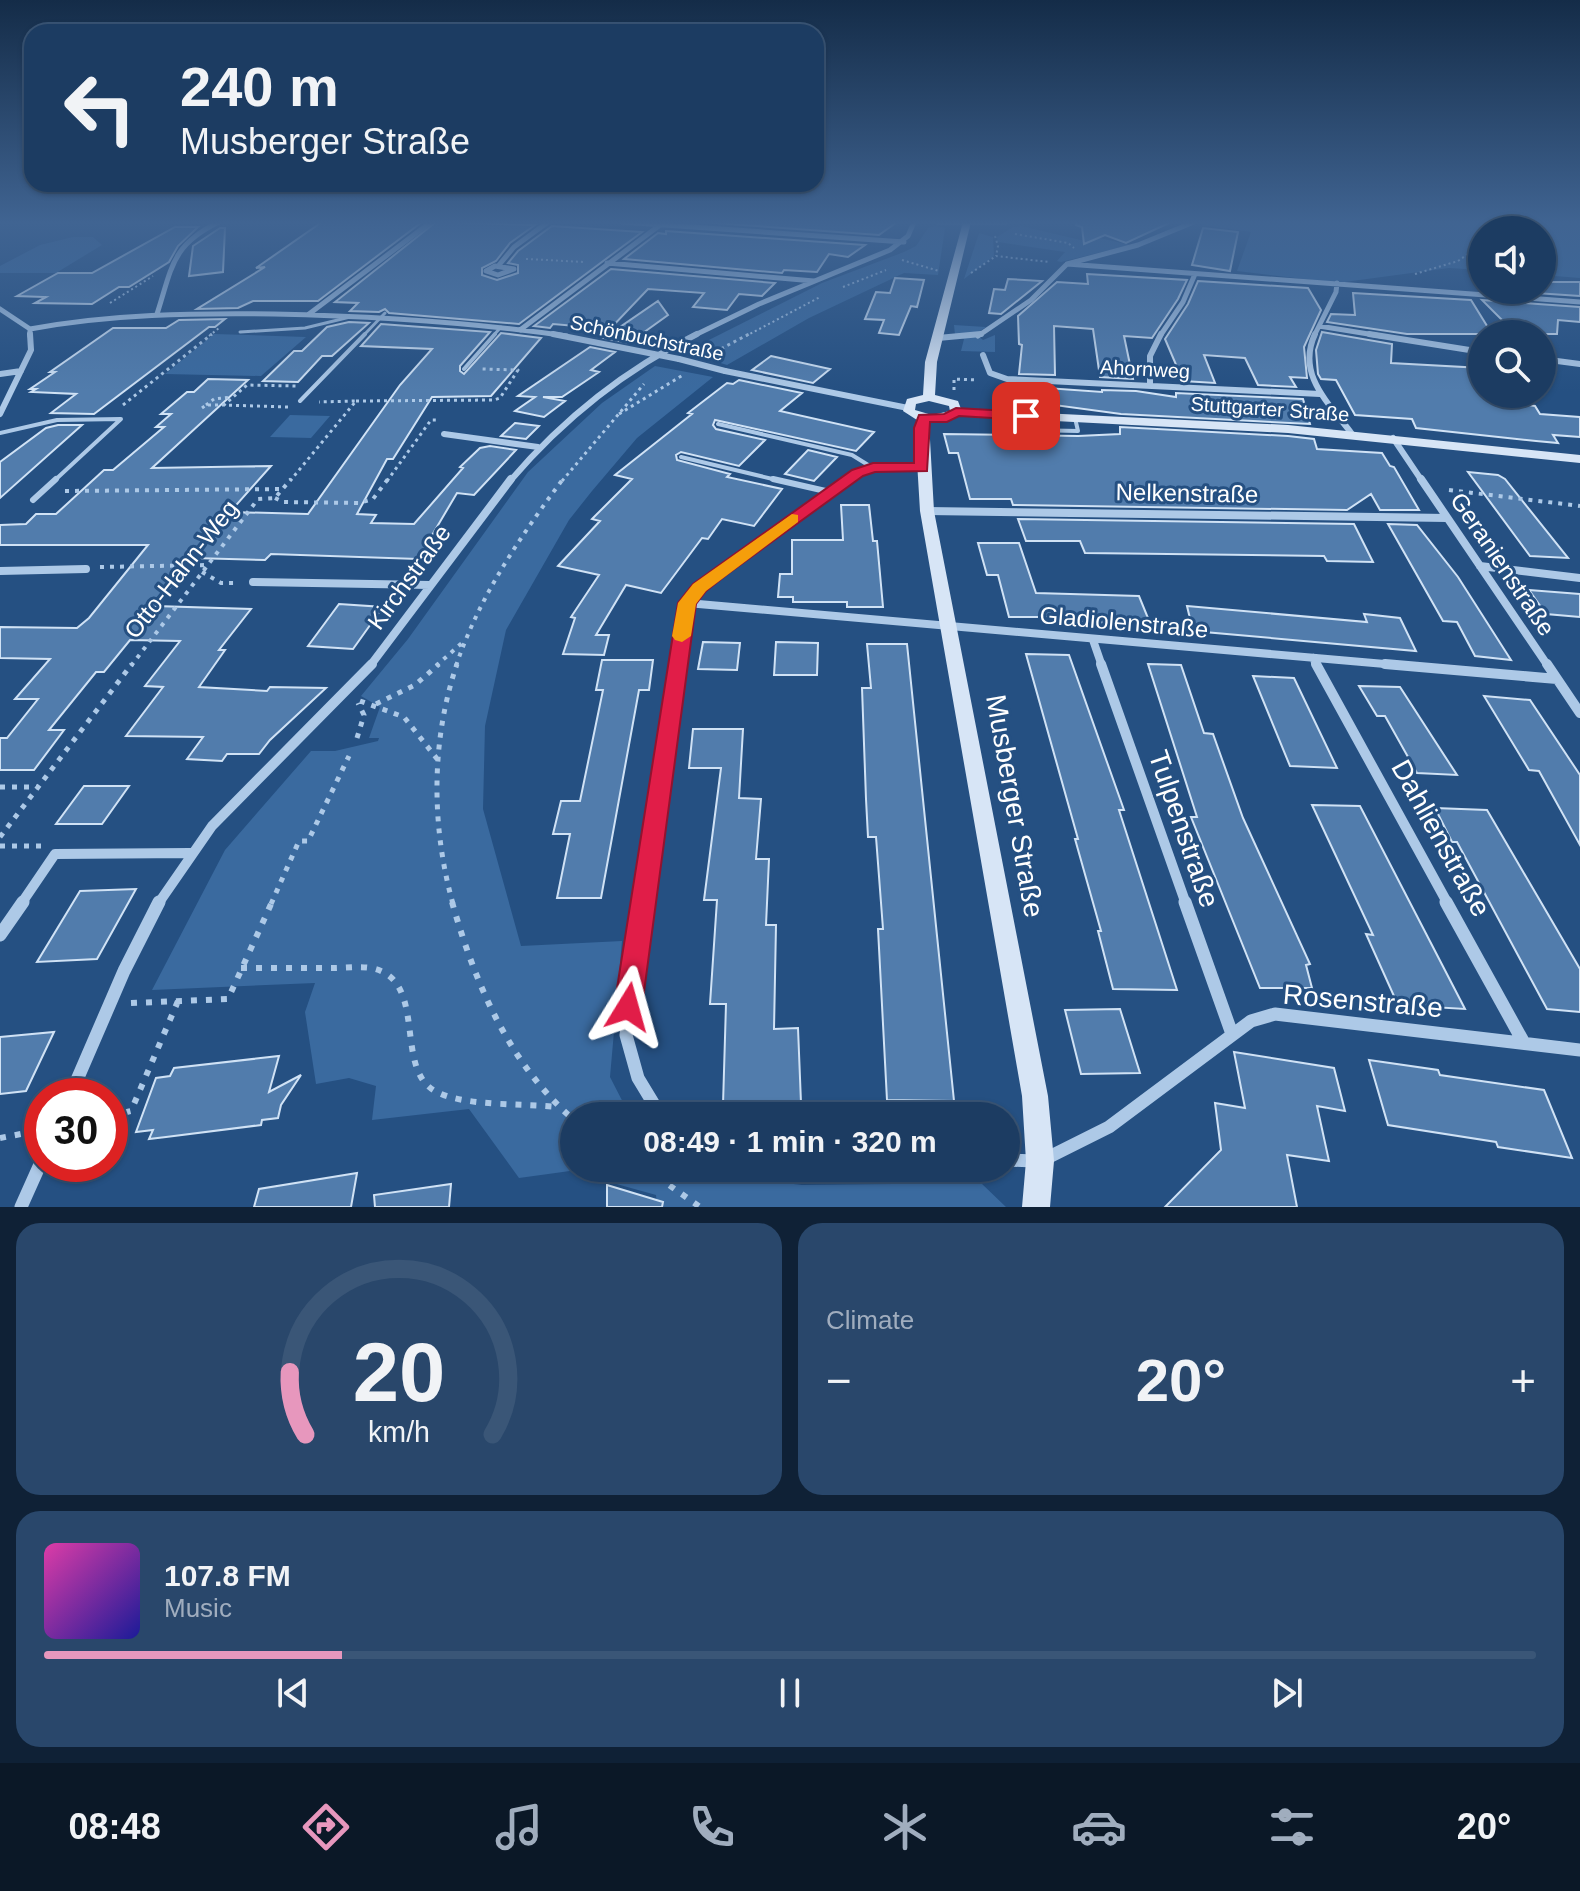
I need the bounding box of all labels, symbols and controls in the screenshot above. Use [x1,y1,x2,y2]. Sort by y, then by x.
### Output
text: 240 m [180,55,339,118]
icon: left [48,56,152,160]
text: Musberger Straße [180,121,470,162]
map controls [1468,216,1556,408]
button: sound [1468,216,1556,304]
street label: Schönbuchstraße [568,311,726,365]
button: search [1468,320,1556,408]
street label: Ahornweg [1099,356,1191,382]
pin [992,382,1060,450]
street label: Stuttgarter Straße [1190,392,1350,426]
icon: arrive [1004,394,1048,438]
street label: Nelkenstraße [1115,478,1259,508]
street label: Geranienstraße [1445,487,1561,641]
street label: Otto-Hahn-Weg [119,495,243,643]
street label: Kirchstraße [362,519,456,635]
street label: Gladiolenstraße [1038,601,1210,643]
street label: Musberger Straße [980,692,1050,920]
street label: Tulpenstraße [1143,746,1225,912]
street label: Dahlienstraße [1385,754,1497,922]
position arrow [586,965,670,1049]
street label: Rosenstraße [1282,979,1444,1023]
speed limit sign: 30 [24,1078,128,1182]
text: 08:49 · 1 min · 320 m [643,1125,937,1158]
text: Climate [826,1305,914,1335]
text: 20 [353,1326,445,1419]
text: 20° [1136,1347,1226,1414]
text: − [826,1356,852,1405]
text: + [1510,1356,1536,1405]
text: km/h [368,1416,430,1448]
text: 107.8 FM [164,1559,291,1592]
text: Music [164,1593,232,1623]
icon: previous [271,1671,315,1715]
icon: pause [768,1671,812,1715]
icon: next [1265,1671,1309,1715]
icon: directions [298,1799,354,1855]
icon: music [491,1799,547,1855]
icon: phone [684,1799,740,1855]
icon: climate [877,1799,933,1855]
icon: car [1071,1799,1127,1855]
icon: filters [1264,1799,1320,1855]
text: 08:48 [69,1806,161,1847]
text: 20° [1457,1806,1511,1847]

